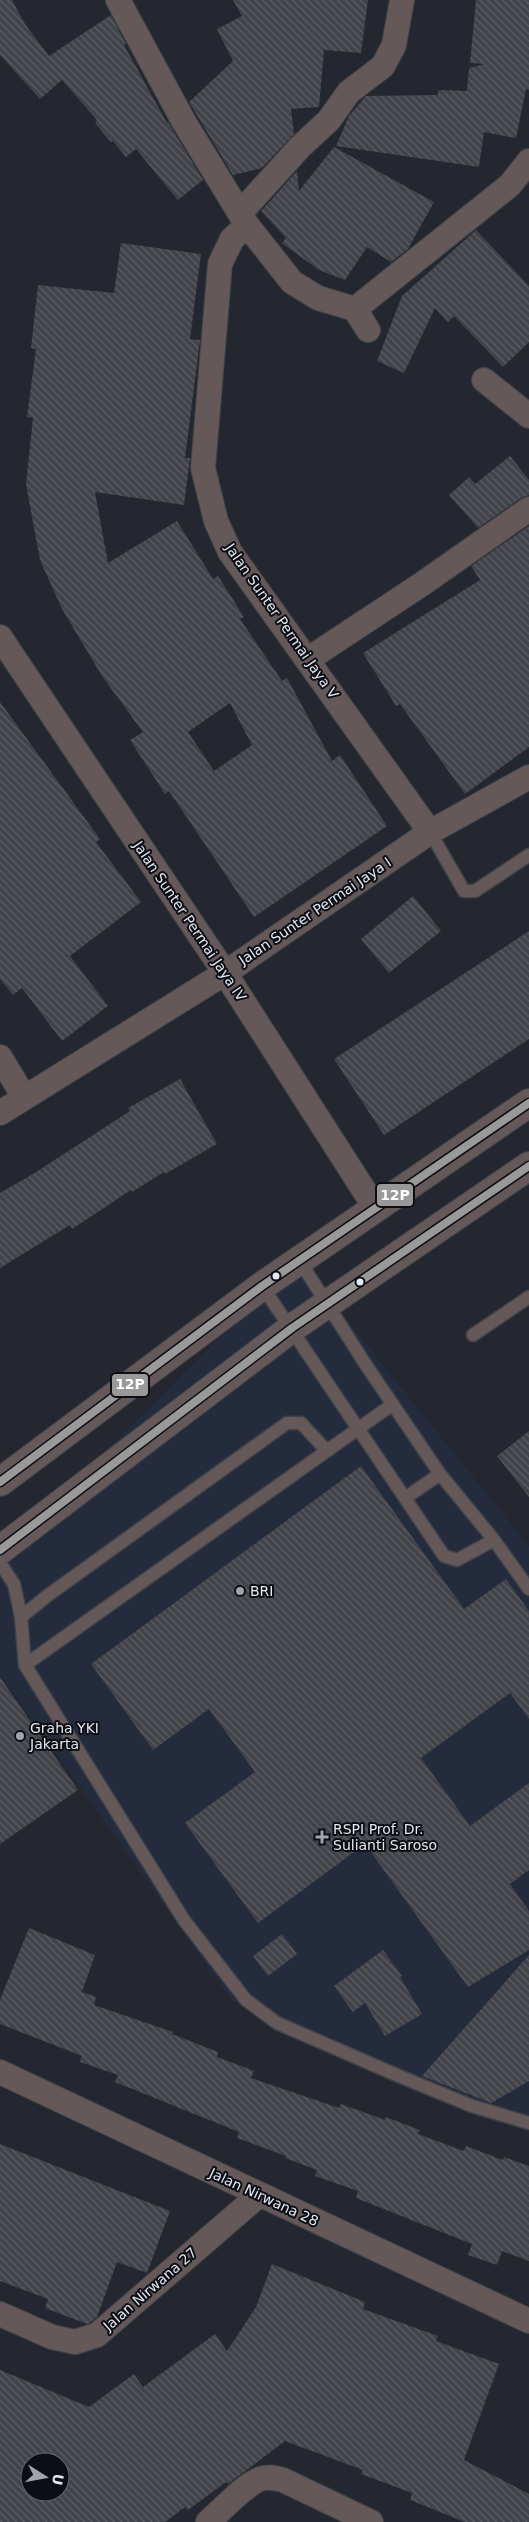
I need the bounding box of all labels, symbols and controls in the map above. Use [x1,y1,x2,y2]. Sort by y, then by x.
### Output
street label: Jalan Sunter Permai Jaya V [222,540,342,702]
street label: Jalan Sunter Permai Jaya IV [130,837,250,1004]
street label: Jalan Sunter Permai Jaya I [235,854,394,969]
line badge: 12P [376,1183,414,1207]
text: 12P [380,1187,410,1203]
unlabelled marker [271,1271,281,1281]
unlabelled marker [355,1277,365,1287]
line badge: 12P [111,1373,149,1397]
text: 12P [115,1376,145,1392]
place label: BRI [250,1583,273,1599]
marker: BRI [234,1585,246,1597]
place label: Graha YKI Jakarta [29,1720,99,1752]
marker: Graha YKI Jakarta [14,1730,26,1742]
place label: RSPI Prof. Dr. Sulianti Saroso [333,1821,437,1853]
marker: RSPI Prof. Dr. Sulianti Saroso [315,1830,329,1844]
street label: Jalan Nirwana 28 [206,2164,321,2229]
street label: Jalan Nirwana 27 [99,2244,200,2335]
north arrow [20,2452,70,2502]
text: U [49,2472,67,2487]

